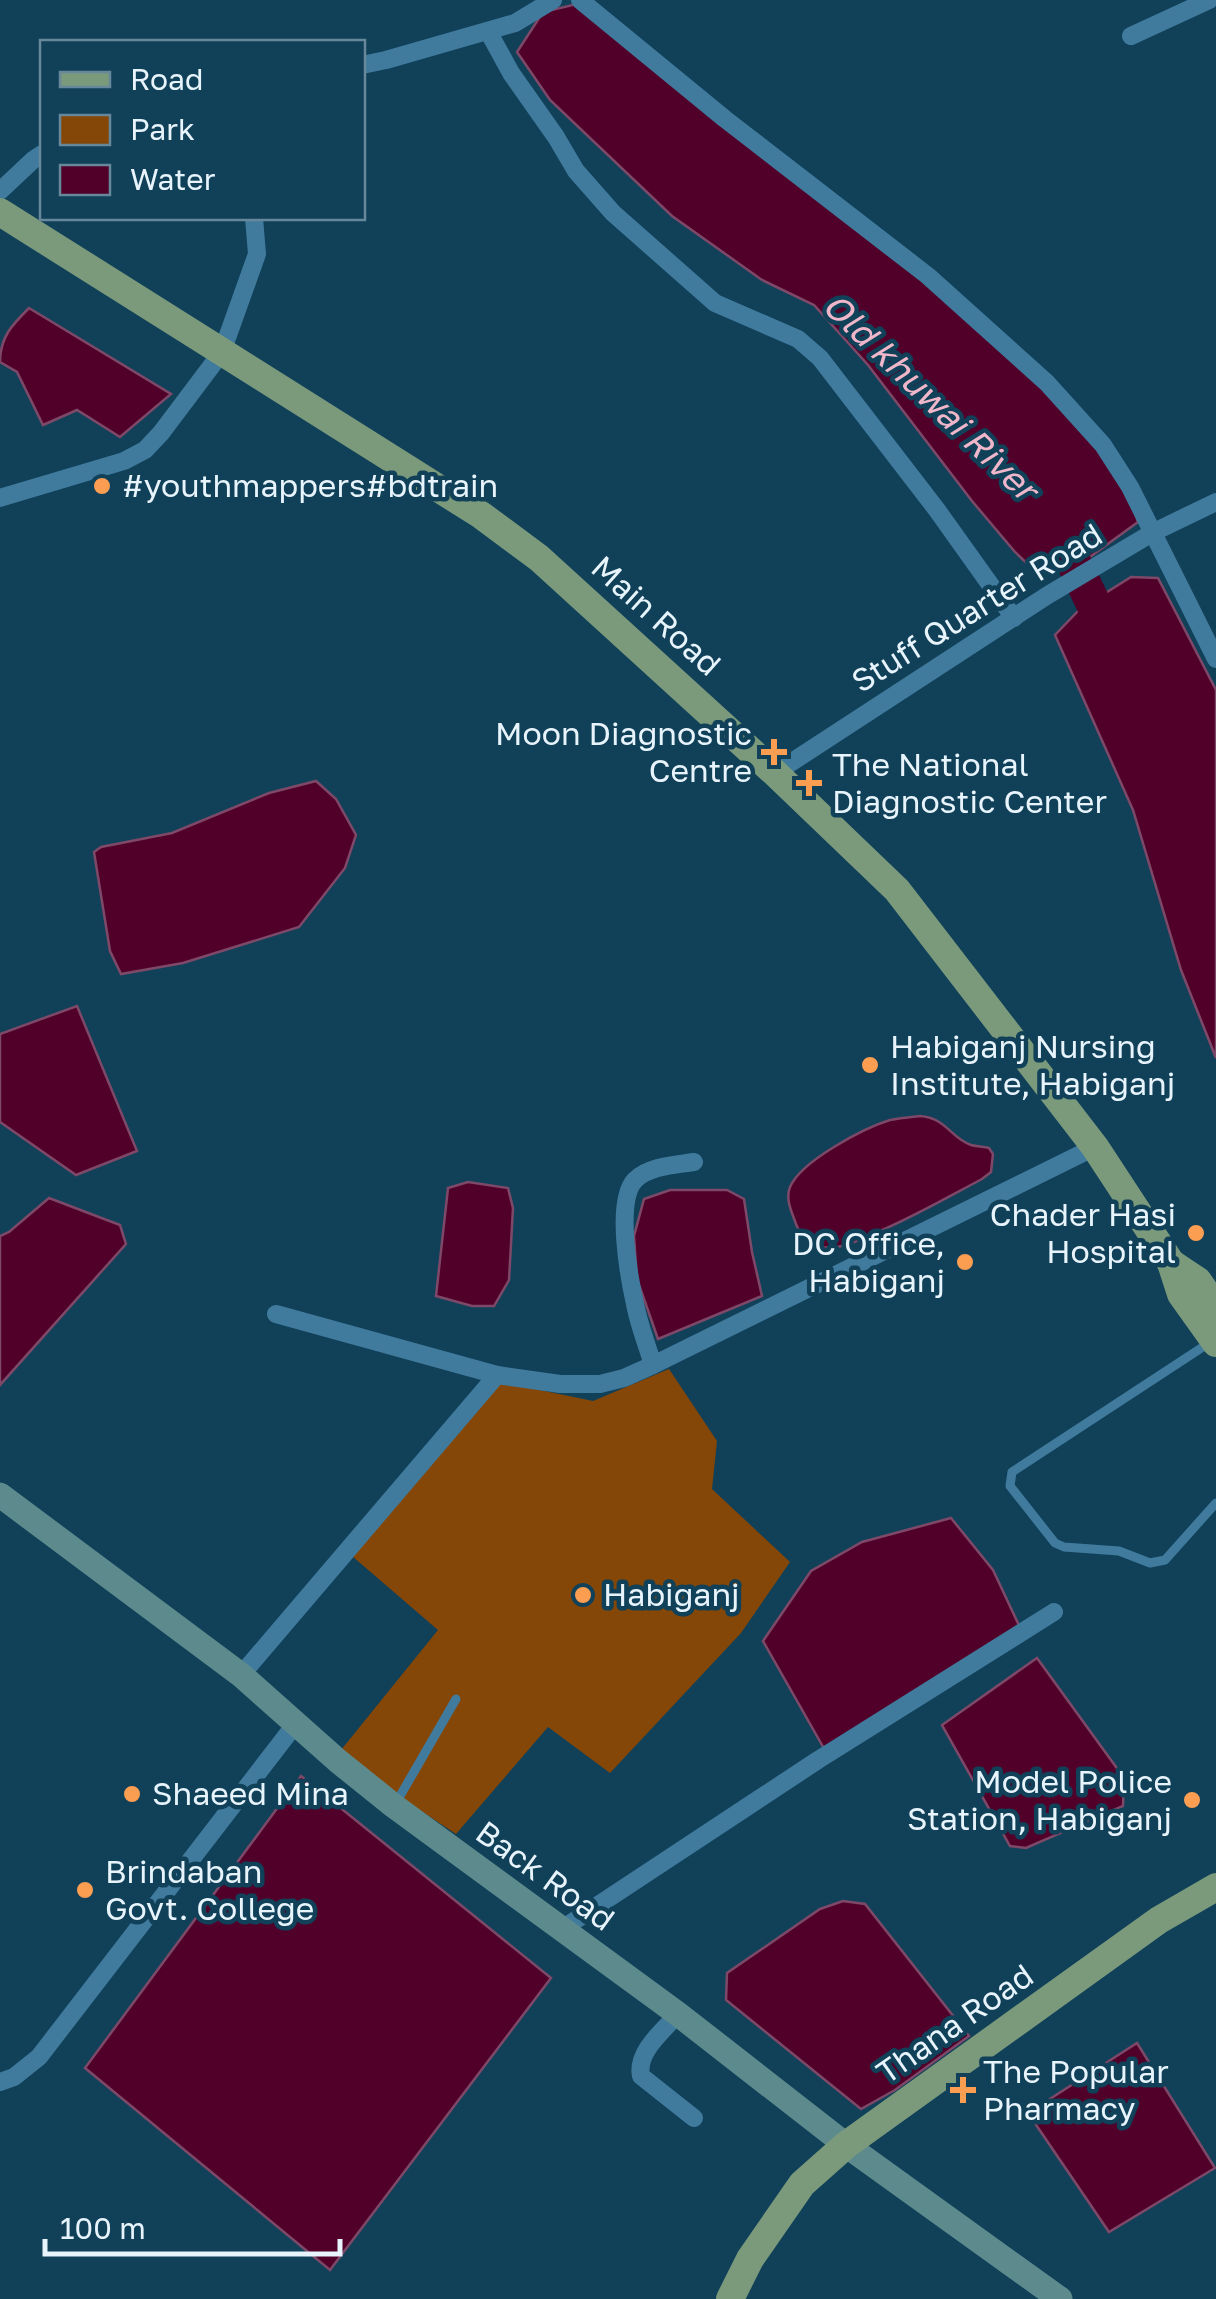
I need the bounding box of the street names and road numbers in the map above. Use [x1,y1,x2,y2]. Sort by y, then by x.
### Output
street label: Stuff Quarter Road [844,515,1109,700]
street label: Main Road [584,548,729,683]
street label: Back Road [469,1812,622,1938]
street label: Thana Road [869,1955,1040,2091]

